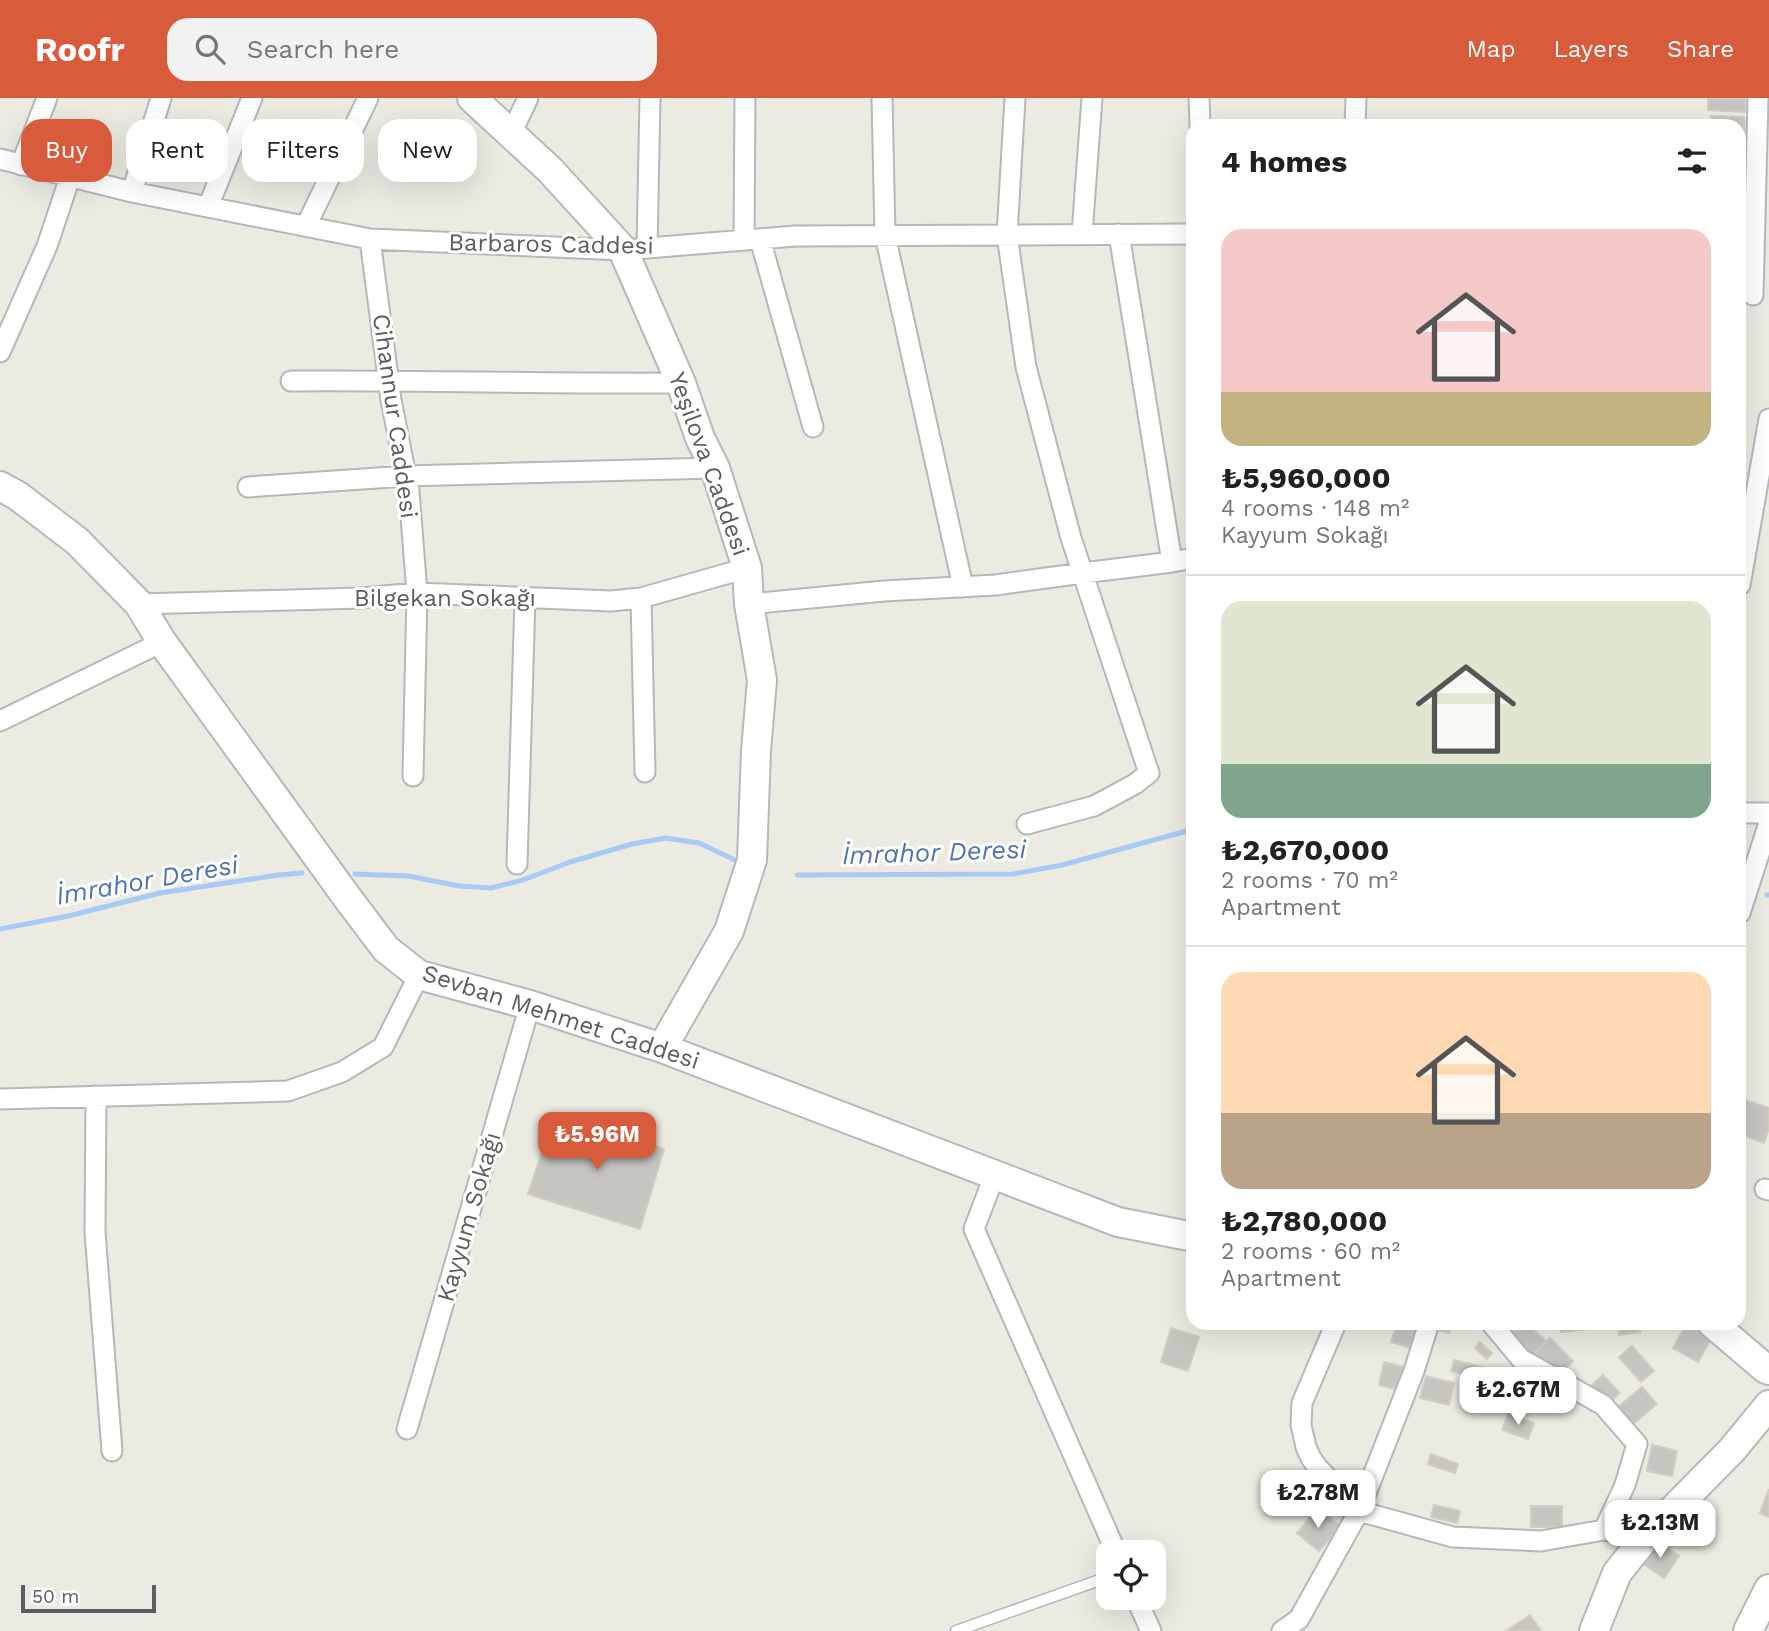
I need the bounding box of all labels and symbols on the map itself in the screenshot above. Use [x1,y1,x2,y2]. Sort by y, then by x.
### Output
street label: Barbaros Caddesi [448,228,654,260]
street label: Cihannur Caddesi [367,312,423,520]
street label: Yeşilova Caddesi [663,369,755,559]
street label: Bilgekan Sokağı [354,584,536,612]
water label: İmrahor Deresi [841,834,1028,870]
water label: İmrahor Deresi [54,849,242,911]
street label: Sevban Mehmet Caddesi [419,959,703,1075]
pin: ₺5.96M [540,1112,654,1172]
street label: Kayyum Sokağı [431,1129,507,1305]
pin: ₺2.67M [1461,1368,1575,1427]
pin: ₺2.78M [1261,1470,1375,1530]
pin: ₺2.13M [1603,1500,1717,1560]
scale bar [21,1582,156,1614]

